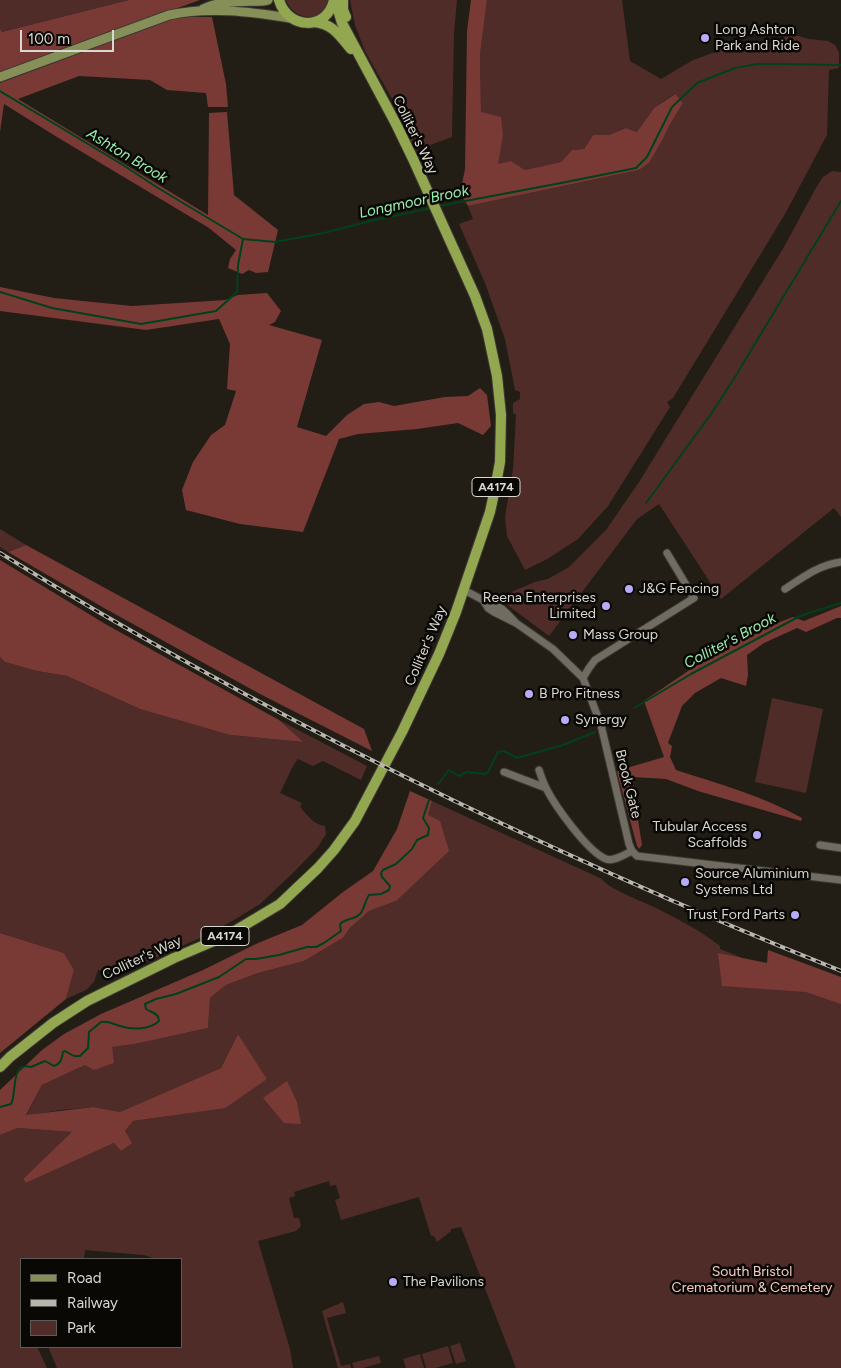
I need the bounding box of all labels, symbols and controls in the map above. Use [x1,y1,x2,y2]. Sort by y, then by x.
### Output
scale bar [22,20,116,52]
place label: Long Ashton Park and Ride [715,22,800,54]
text: 100 m [28,30,70,48]
marker: Long Ashton Park and Ride [699,32,711,44]
street label: Colliter's Way [389,93,441,177]
water label: Ashton Brook [83,125,171,187]
water label: Longmoor Brook [358,182,470,222]
road number: A4174 [472,478,520,497]
place label: J&G Fencing [639,581,719,597]
marker: J&G Fencing [623,583,635,595]
place label: Reena Enterprises Limited [483,590,596,622]
marker: Reena Enterprises Limited [600,600,612,612]
street label: Colliter's Way [402,603,450,689]
water label: Colliter's Brook [681,609,779,673]
place label: Mass Group [583,627,658,643]
marker: Mass Group [567,629,579,641]
place label: B Pro Fitness [539,686,620,702]
marker: B Pro Fitness [523,688,535,700]
place label: Synergy [575,712,627,728]
marker: Synergy [559,714,571,726]
street label: Brook Gate [611,748,645,820]
place label: Tubular Access Scaffolds [652,819,747,852]
marker: Tubular Access Scaffolds [751,829,763,841]
place label: Source Aluminium Systems Ltd [695,866,809,899]
marker: Source Aluminium Systems Ltd [679,876,691,888]
place label: Trust Ford Parts [686,907,785,923]
marker: Trust Ford Parts [789,909,801,921]
road number: A4174 [201,926,249,946]
street label: Colliter's Way [100,932,184,984]
legend [20,1258,182,1348]
park label: South Bristol Crematorium & Cemetery [672,1264,832,1296]
text: Road [67,1269,102,1287]
place label: The Pavilions [403,1274,484,1290]
marker: The Pavilions [387,1276,399,1288]
text: Railway [67,1294,118,1312]
text: Park [67,1319,96,1337]

